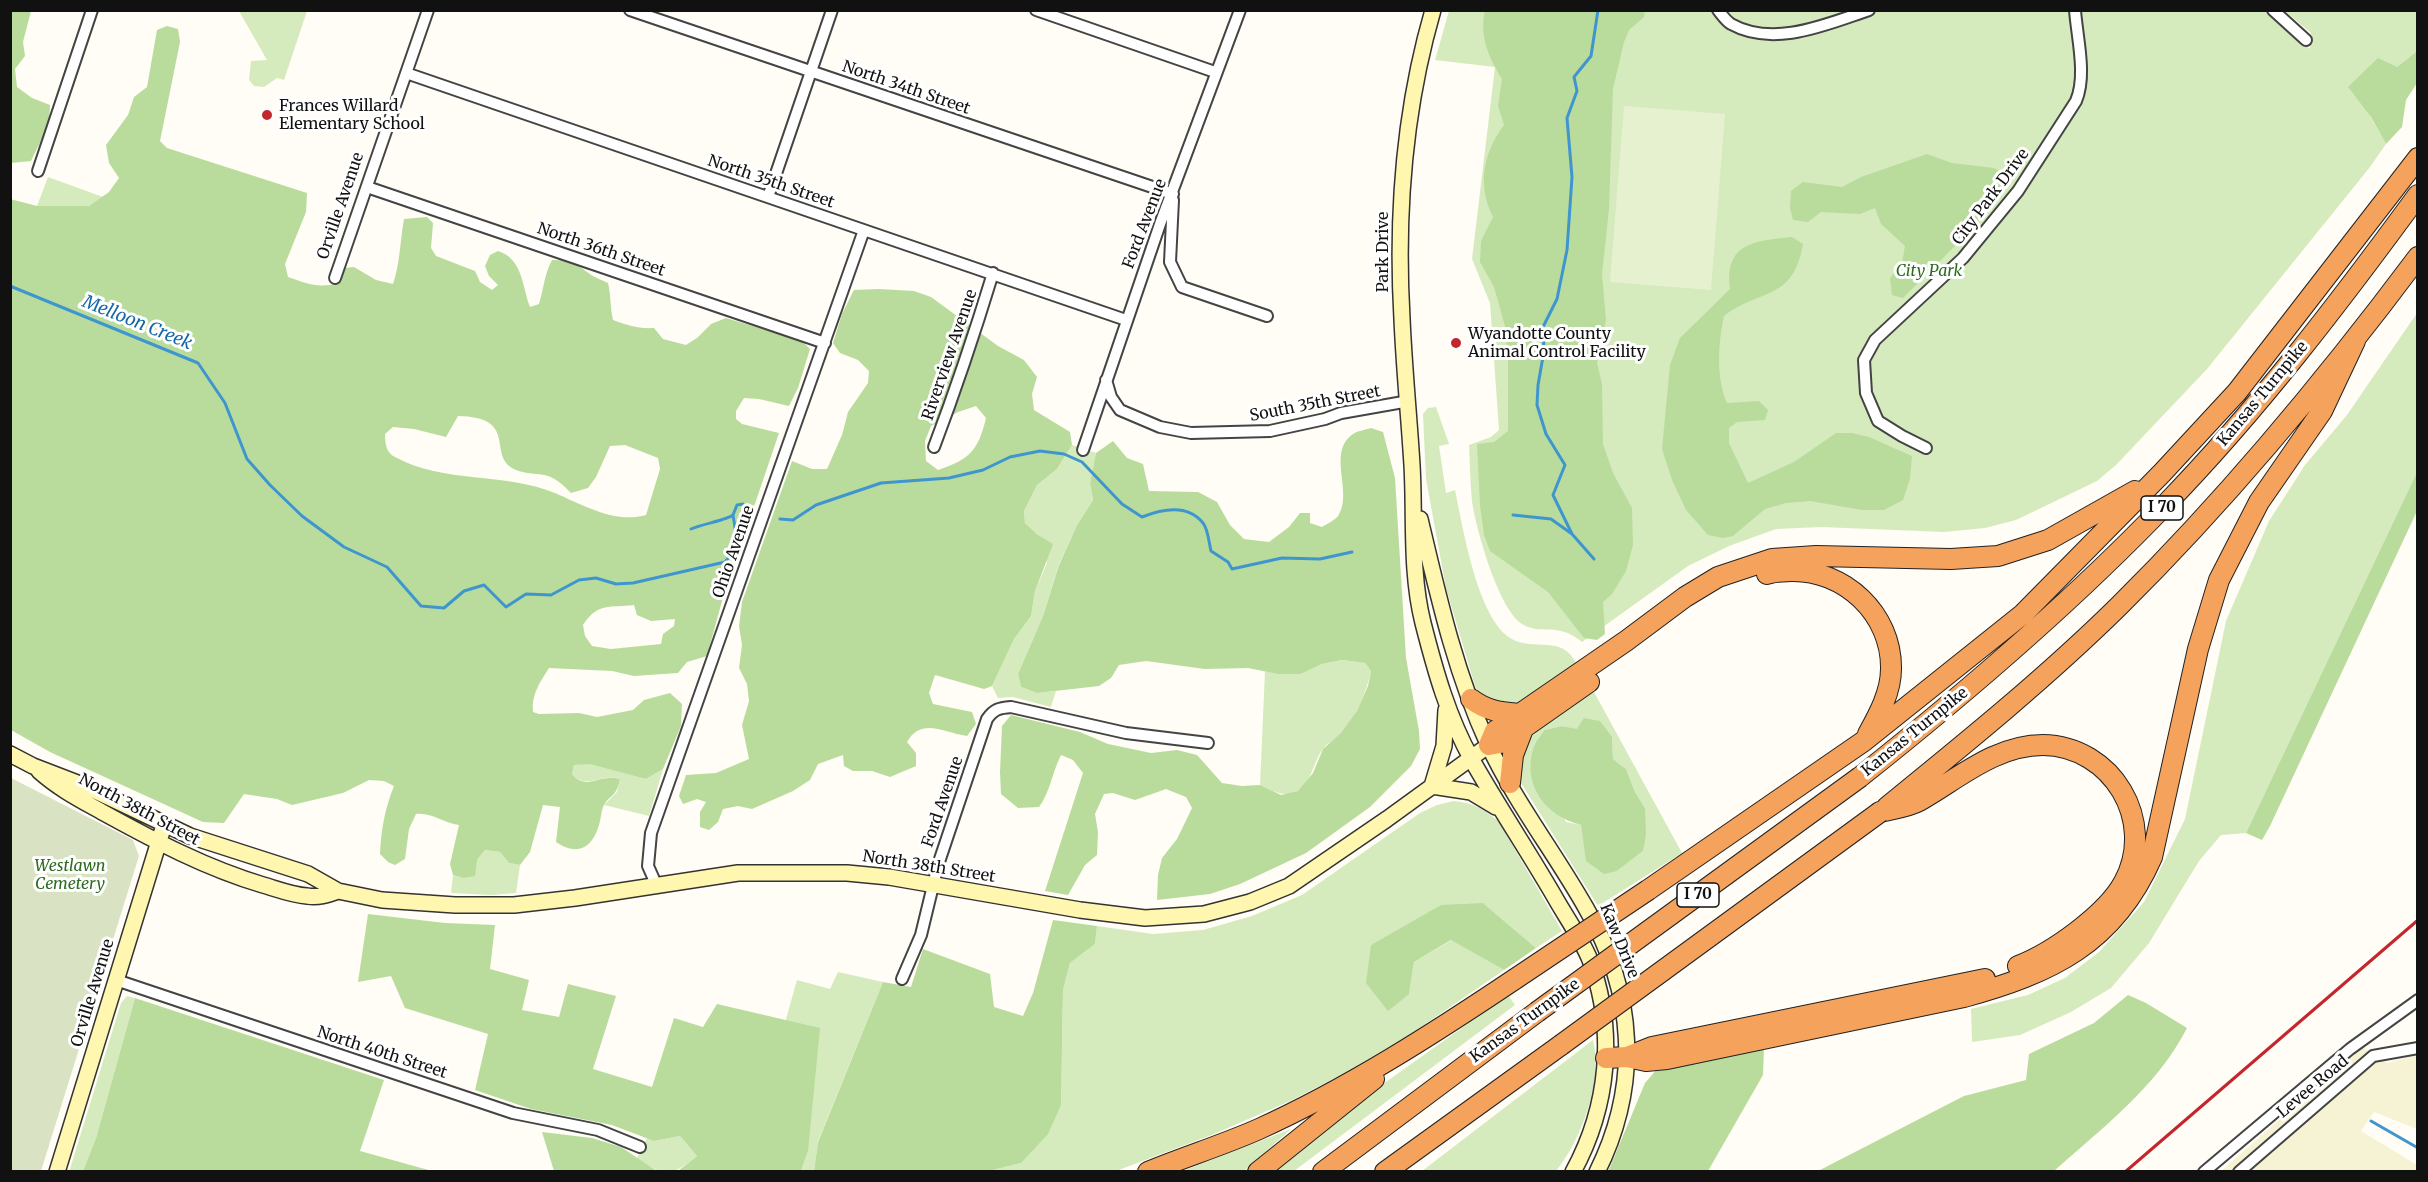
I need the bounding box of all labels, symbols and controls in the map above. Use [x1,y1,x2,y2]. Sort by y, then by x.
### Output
street label: North 34th Street [839,57,973,119]
place label: Frances Willard Elementary School [279,96,425,134]
marker: Frances Willard Elementary School [260,108,274,122]
street label: City Park Drive [1949,145,2033,249]
street label: Orville Avenue [314,150,368,262]
street label: North 35th Street [705,151,837,213]
street label: Ford Avenue [1119,176,1171,272]
street label: Park Drive [1373,212,1393,292]
street label: North 36th Street [535,219,667,281]
park label: City Park [1896,261,1962,281]
street label: Riverview Avenue [919,287,981,423]
water label: Melloon Creek [79,291,195,355]
place label: Wyandotte County Animal Control Facility [1468,324,1646,362]
marker: Wyandotte County Animal Control Facility [1449,336,1463,350]
street label: Kansas Turnpike [2214,338,2312,450]
street label: South 35th Street [1248,382,1382,426]
road number: I 70 [2141,496,2183,520]
street label: Ohio Avenue [709,503,759,601]
street label: Kansas Turnpike [1858,683,1972,781]
street label: Ford Avenue [919,754,967,850]
street label: North 38th Street [75,770,203,850]
street label: North 38th Street [861,847,997,887]
park label: Westlawn Cemetery [35,856,105,894]
road number: I 70 [1677,883,1719,907]
street label: Kaw Drive [1595,901,1643,981]
street label: Orville Avenue [68,937,118,1049]
street label: Kansas Turnpike [1466,975,1584,1067]
street label: North 40th Street [315,1023,449,1083]
street label: Levee Road [2273,1052,2353,1122]

